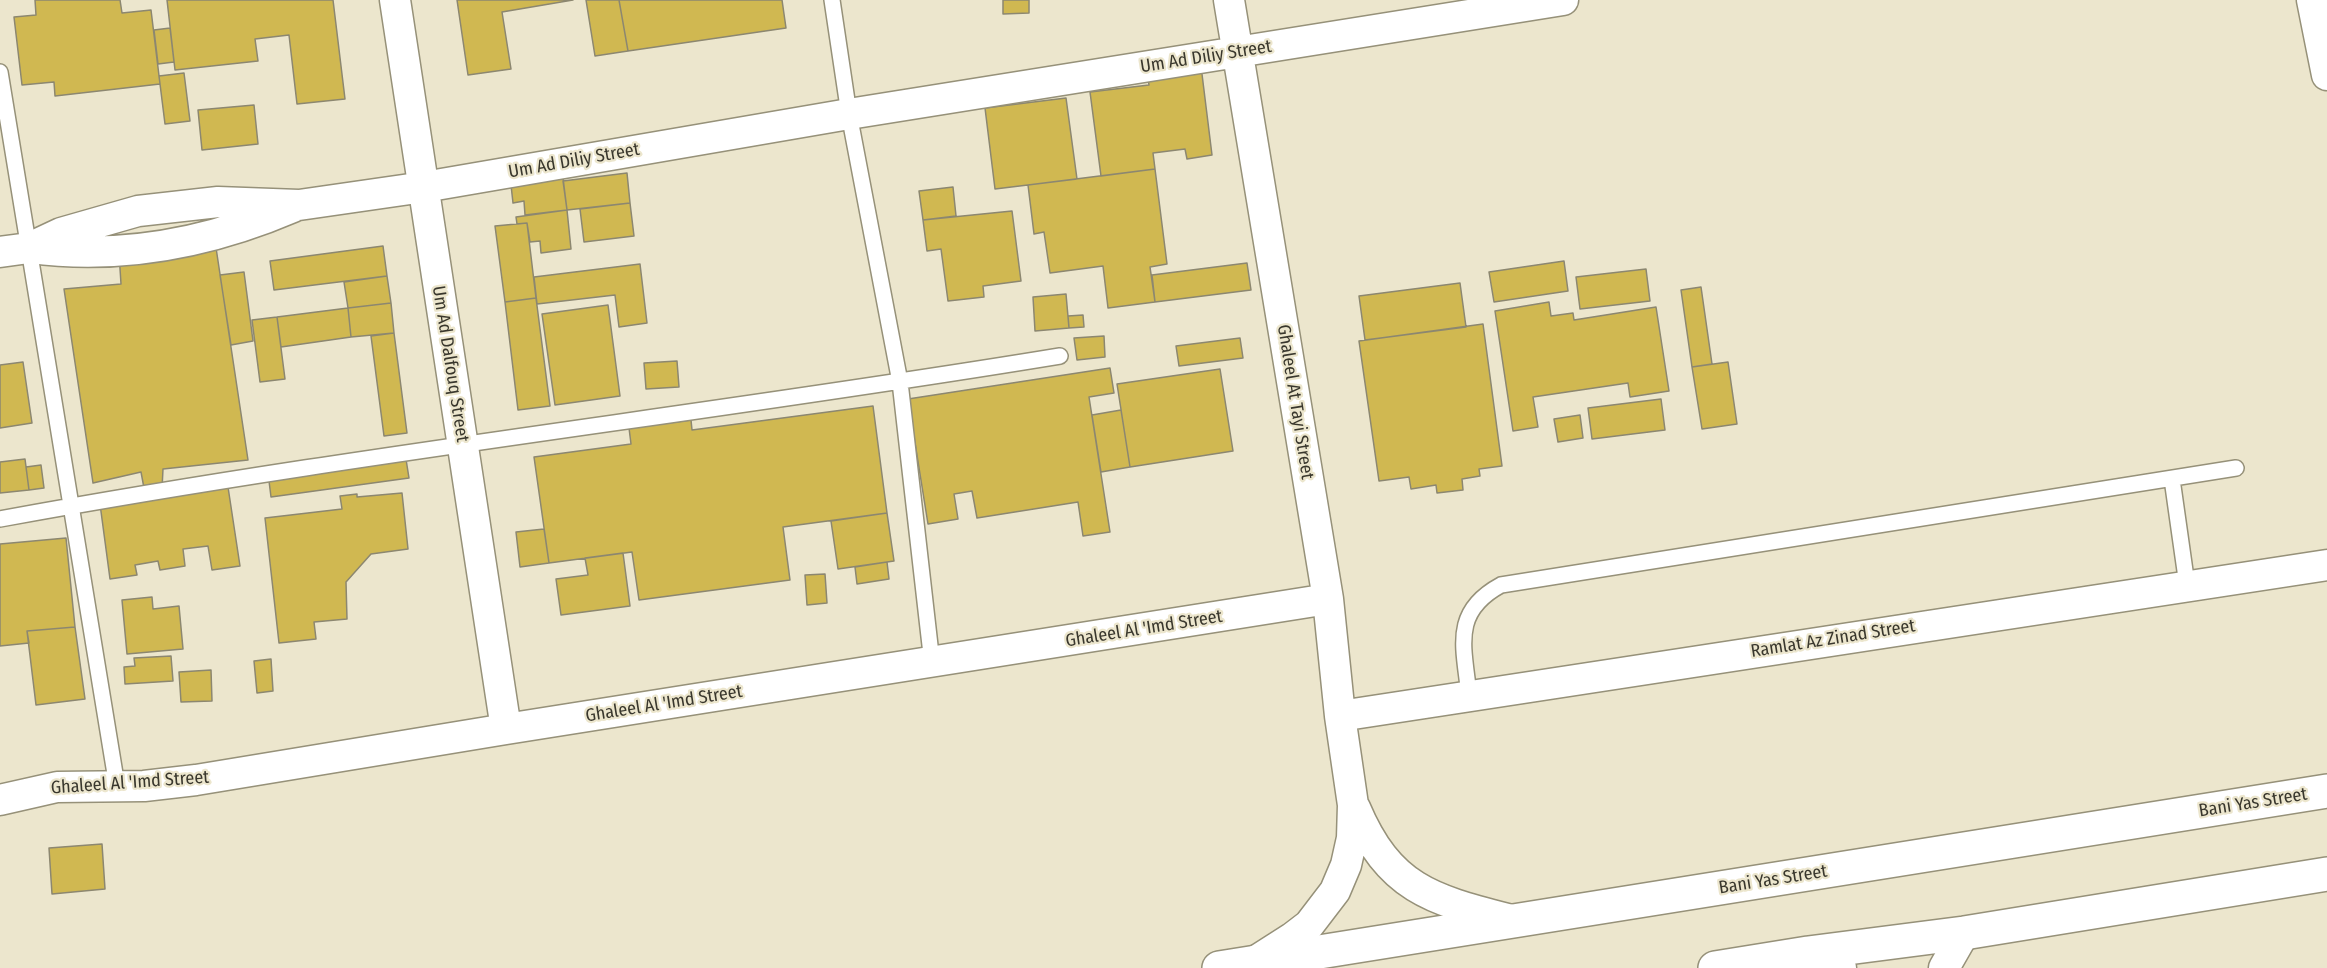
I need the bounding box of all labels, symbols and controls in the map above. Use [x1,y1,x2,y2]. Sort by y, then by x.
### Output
street label: Um Ad Diliy Street [1139,36,1273,78]
street label: Um Ad Diliy Street [507,139,641,183]
street label: Um Ad Dalfouq Street [427,284,473,444]
street label: Ghaleel At Tayi Street [1272,323,1318,481]
street label: Ghaleel Al 'Imd Street [1064,606,1224,652]
street label: Ramlat Az Zinad Street [1749,615,1917,663]
street label: Ghaleel Al 'Imd Street [584,681,744,727]
street label: Ghaleel Al 'Imd Street [50,767,210,799]
street label: Bani Yas Street [2197,784,2309,822]
street label: Bani Yas Street [1717,861,1829,899]

